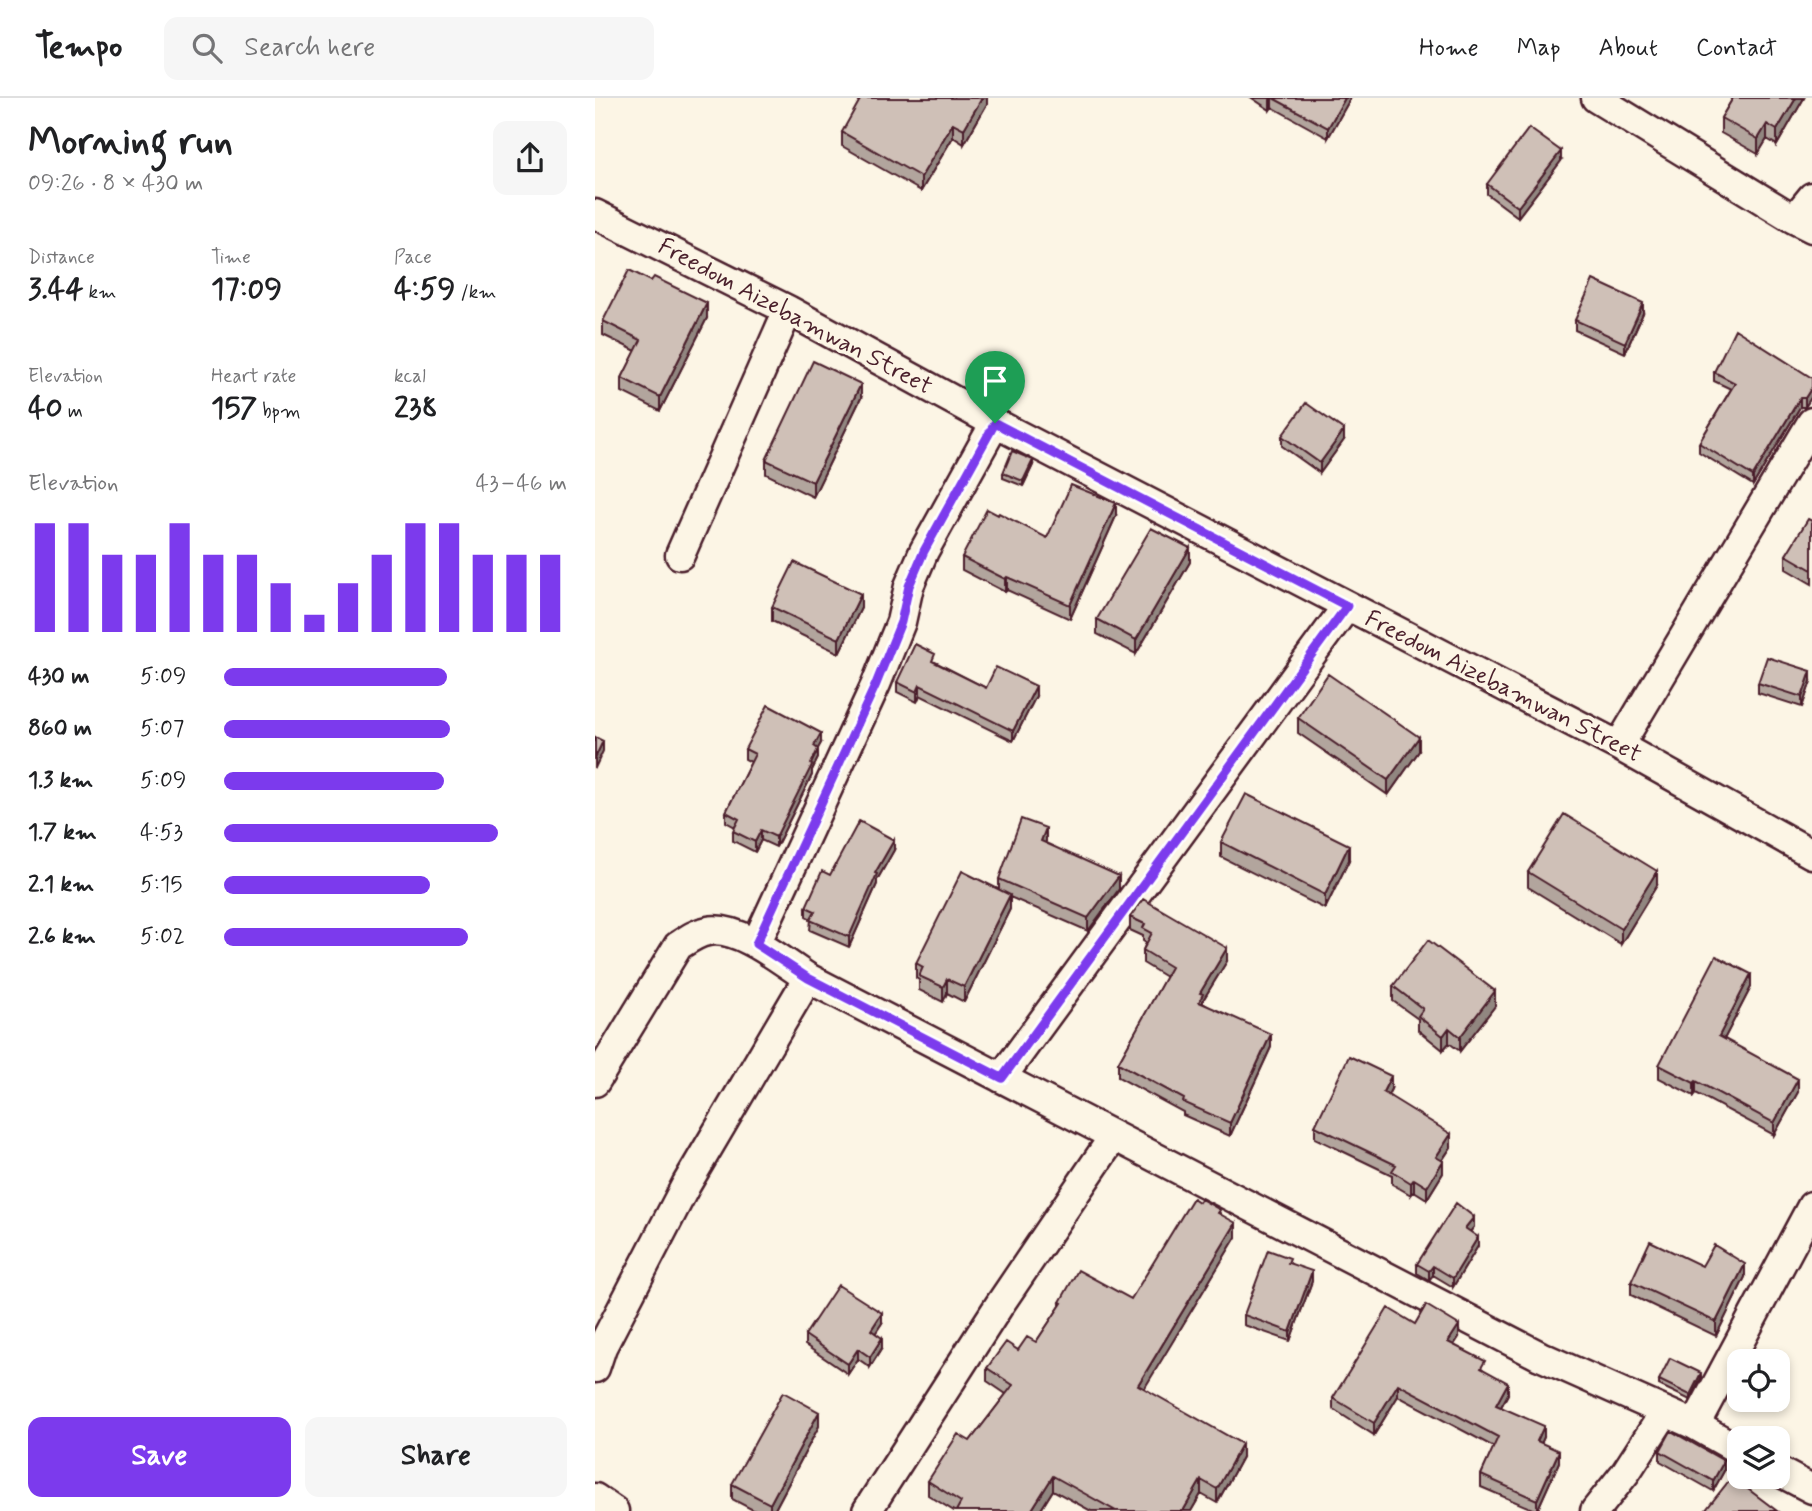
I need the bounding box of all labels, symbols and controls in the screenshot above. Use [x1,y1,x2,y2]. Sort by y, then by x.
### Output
search box [164,17,654,80]
text: Tempo [35,26,122,70]
icon: search [188,29,226,67]
text: Search here [244,31,375,65]
text: Home [1419,33,1479,64]
text: Map [1517,33,1561,64]
text: About [1599,33,1658,64]
text: Contact [1696,33,1777,64]
text: Morning run [28,118,233,167]
button: share [493,121,567,195]
text: 09:26 · 8 × 430 m [28,169,203,199]
street label: Freedom Aizebamwan Street [653,231,937,403]
text: Distance [28,245,95,270]
text: Time [211,245,251,270]
text: Pace [394,245,432,270]
text: 3.44 [28,270,83,309]
text: 17:09 [211,270,282,309]
text: 4:59 [394,270,455,309]
text: km [83,280,116,305]
text: /km [455,280,497,305]
pin [965,351,1025,423]
icon: arrive [976,362,1014,400]
text: Elevation [28,364,103,389]
text: Heart rate [211,364,296,389]
text: kcal [394,364,426,389]
text: 40 [28,389,63,428]
text: 157 [211,389,257,428]
text: 238 [394,389,438,428]
text: m [63,399,83,424]
text: bpm [257,399,301,424]
text: Elevation [28,469,119,499]
text: 43–46 m [476,469,567,499]
street label: Freedom Aizebamwan Street [1360,604,1646,770]
text: 430 m [28,662,89,692]
text: 5:09 [140,662,187,692]
text: 860 m [28,714,92,744]
text: 5:07 [140,714,184,744]
text: 1.3 km [28,766,93,796]
text: 5:09 [140,766,187,796]
text: 1.7 km [28,818,97,848]
text: 4:53 [140,818,183,848]
text: 2.1 km [28,870,94,900]
text: 5:15 [140,870,182,900]
text: 2.6 km [28,922,96,952]
text: 5:02 [140,922,185,952]
map controls [1727,1349,1790,1489]
button: locate [1727,1349,1790,1412]
button: Save [28,1417,291,1497]
button: Share [305,1417,567,1497]
button: layers [1727,1426,1790,1489]

